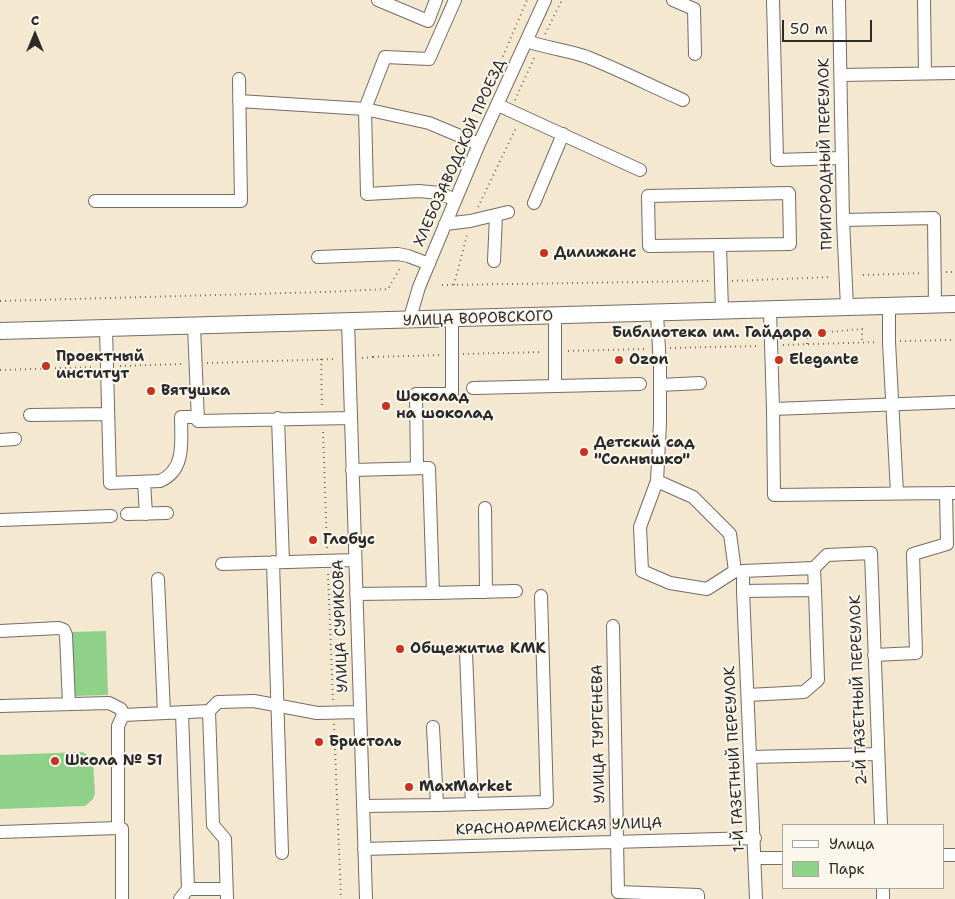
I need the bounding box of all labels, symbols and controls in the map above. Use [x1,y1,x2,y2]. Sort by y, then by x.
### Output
north arrow [10,10,60,60]
scale bar [785,10,875,42]
text: С [31,11,39,29]
text: 50 m [790,19,828,39]
street label: ХЛЕБОЗАВОДСКОЙ ПРОЕЗД [411,57,509,249]
street label: ПРИГОРОДНЫЙ ПЕРЕУЛОК [815,58,837,250]
place label: Дилижанс [554,244,636,262]
marker: Дилижанс [538,247,550,259]
street label: УЛИЦА ВОРОВСКОГО [403,307,553,331]
place label: Библиотека им. Гайдара [612,324,812,342]
marker: Библиотека им. Гайдара [816,327,828,339]
place label: Проектный институт [56,348,144,383]
place label: Ozon [629,351,669,369]
place label: Elegante [789,351,859,369]
marker: Ozon [613,354,625,366]
marker: Elegante [773,354,785,366]
marker: Проектный институт [40,360,52,372]
place label: Вятушка [161,382,230,400]
marker: Вятушка [145,385,157,397]
place label: Шоколад на шоколад [396,388,493,423]
marker: Шоколад на шоколад [380,400,392,412]
place label: Детский сад "Солнышко" [594,434,695,469]
marker: Детский сад "Солнышко" [578,446,590,458]
place label: Глобус [323,531,375,549]
marker: Глобус [307,534,319,546]
street label: УЛИЦА СУРИКОВА [330,559,352,693]
street label: 2-Й ГАЗЕТНЫЙ ПЕРЕУЛОК [847,594,871,786]
place label: Общежитие КМК [410,640,546,658]
marker: Общежитие КМК [394,643,406,655]
street label: УЛИЦА ТУРГЕНЕВА [589,664,609,804]
street label: 1-Й ГАЗЕТНЫЙ ПЕРЕУЛОК [721,665,749,853]
place label: Бристоль [329,733,402,751]
marker: Бристоль [313,736,325,748]
place label: Школа № 51 [65,752,163,770]
marker: Школа № 51 [49,755,61,767]
place label: MaxMarket [419,778,512,796]
marker: MaxMarket [403,781,415,793]
street label: КРАСНОАРМЕЙСКАЯ УЛИЦА [455,814,663,840]
legend [782,824,945,889]
text: Улица [829,834,874,854]
text: Парк [829,859,865,879]

